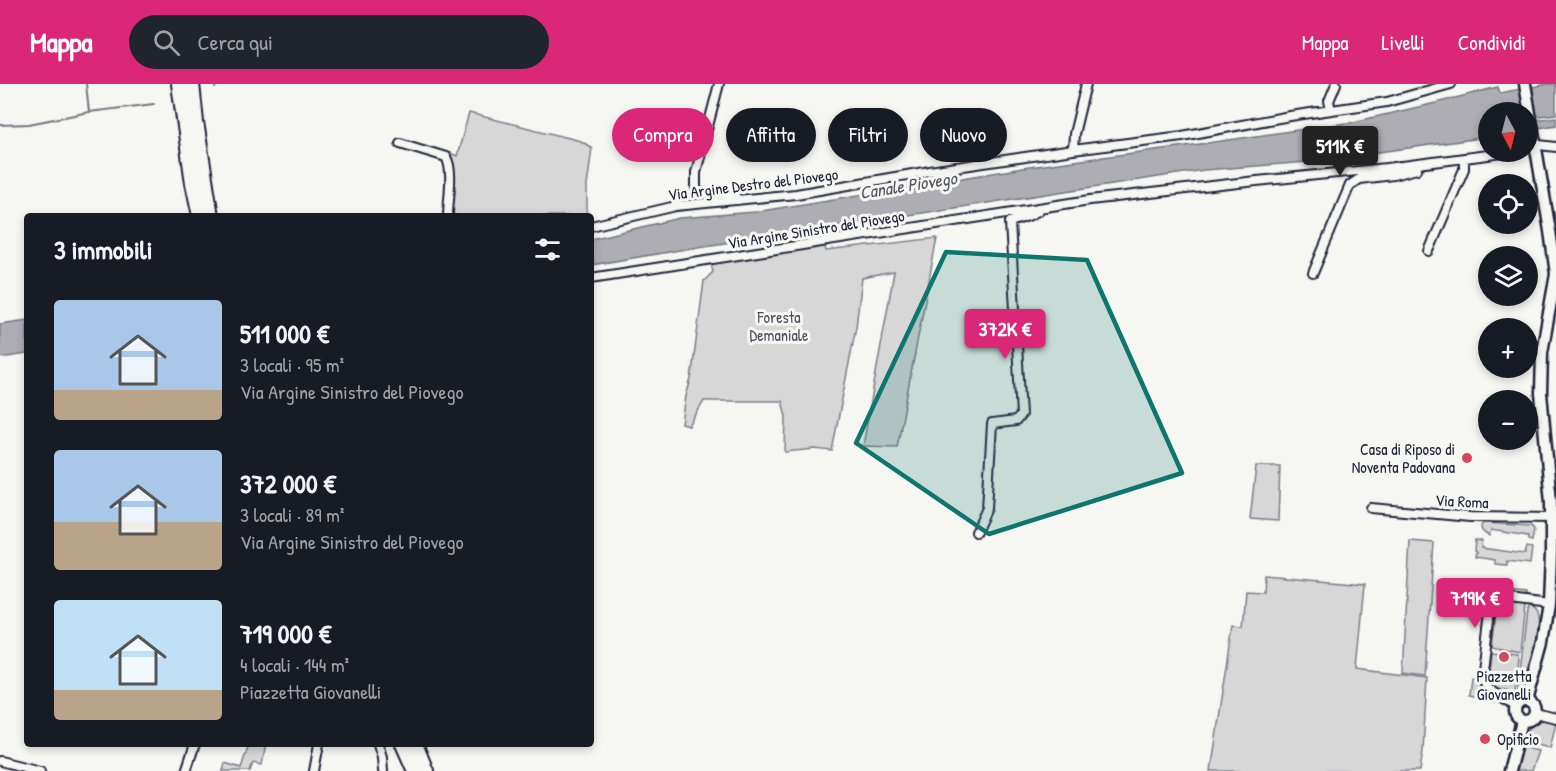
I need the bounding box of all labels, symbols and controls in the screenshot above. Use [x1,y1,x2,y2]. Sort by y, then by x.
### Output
search box [129,15,549,69]
text: Mappa [30,23,93,61]
icon: search [150,26,183,59]
text: Cerca qui [198,27,273,57]
text: Mappa [1302,28,1349,57]
text: Livelli [1382,28,1425,57]
text: Condividi [1458,28,1526,57]
north arrow [1478,102,1538,162]
map controls [1478,102,1538,450]
chip: Compra [612,108,714,162]
chip: Affitta [726,108,816,162]
chip: Filtri [828,108,908,162]
chip: Nuovo [920,108,1007,162]
pin: 511K € [1291,126,1389,177]
text: 511K € [1316,132,1364,159]
street label: Via Argine Destro del Piovego [667,163,840,205]
water label: Canale Piovego [858,165,960,205]
button: locate [1478,174,1538,234]
street label: Via Argine Sinistro del Piovego [726,204,907,254]
text: 3 immobili [54,232,153,267]
icon: filters [531,233,564,266]
button: layers [1478,246,1538,306]
park label: Foresta Demaniale [750,306,809,346]
pin: 372K € [956,309,1054,360]
text: 372K € [979,315,1031,342]
text: 511 000 € [240,316,329,351]
button: + [1478,318,1538,378]
icon: home [102,324,174,396]
text: 3 locali · 95 m² [240,351,344,378]
text: Via Argine Sinistro del Piovego [240,378,463,405]
button: − [1478,390,1538,450]
place label: Casa di Riposo di Noventa Padovana [1352,438,1455,478]
marker: Casa di Riposo di Noventa Padovana [1460,451,1474,465]
text: 372 000 € [240,466,336,501]
icon: home [102,474,174,546]
street label: Via Roma [1435,489,1489,513]
text: 3 locali · 89 m² [240,501,344,528]
text: Via Argine Sinistro del Piovego [240,528,463,555]
pin: 719K € [1426,578,1524,629]
text: 719K € [1450,584,1500,611]
text: 719 000 € [240,616,331,651]
icon: home [102,624,174,696]
marker: Piazzetta Giovanelli [1497,650,1511,664]
text: 4 locali · 144 m² [240,651,349,678]
place label: Piazzetta Giovanelli [1477,665,1531,705]
text: Piazzetta Giovanelli [240,678,381,705]
place label: Opificio [1497,728,1540,750]
marker: Opificio [1478,732,1492,746]

